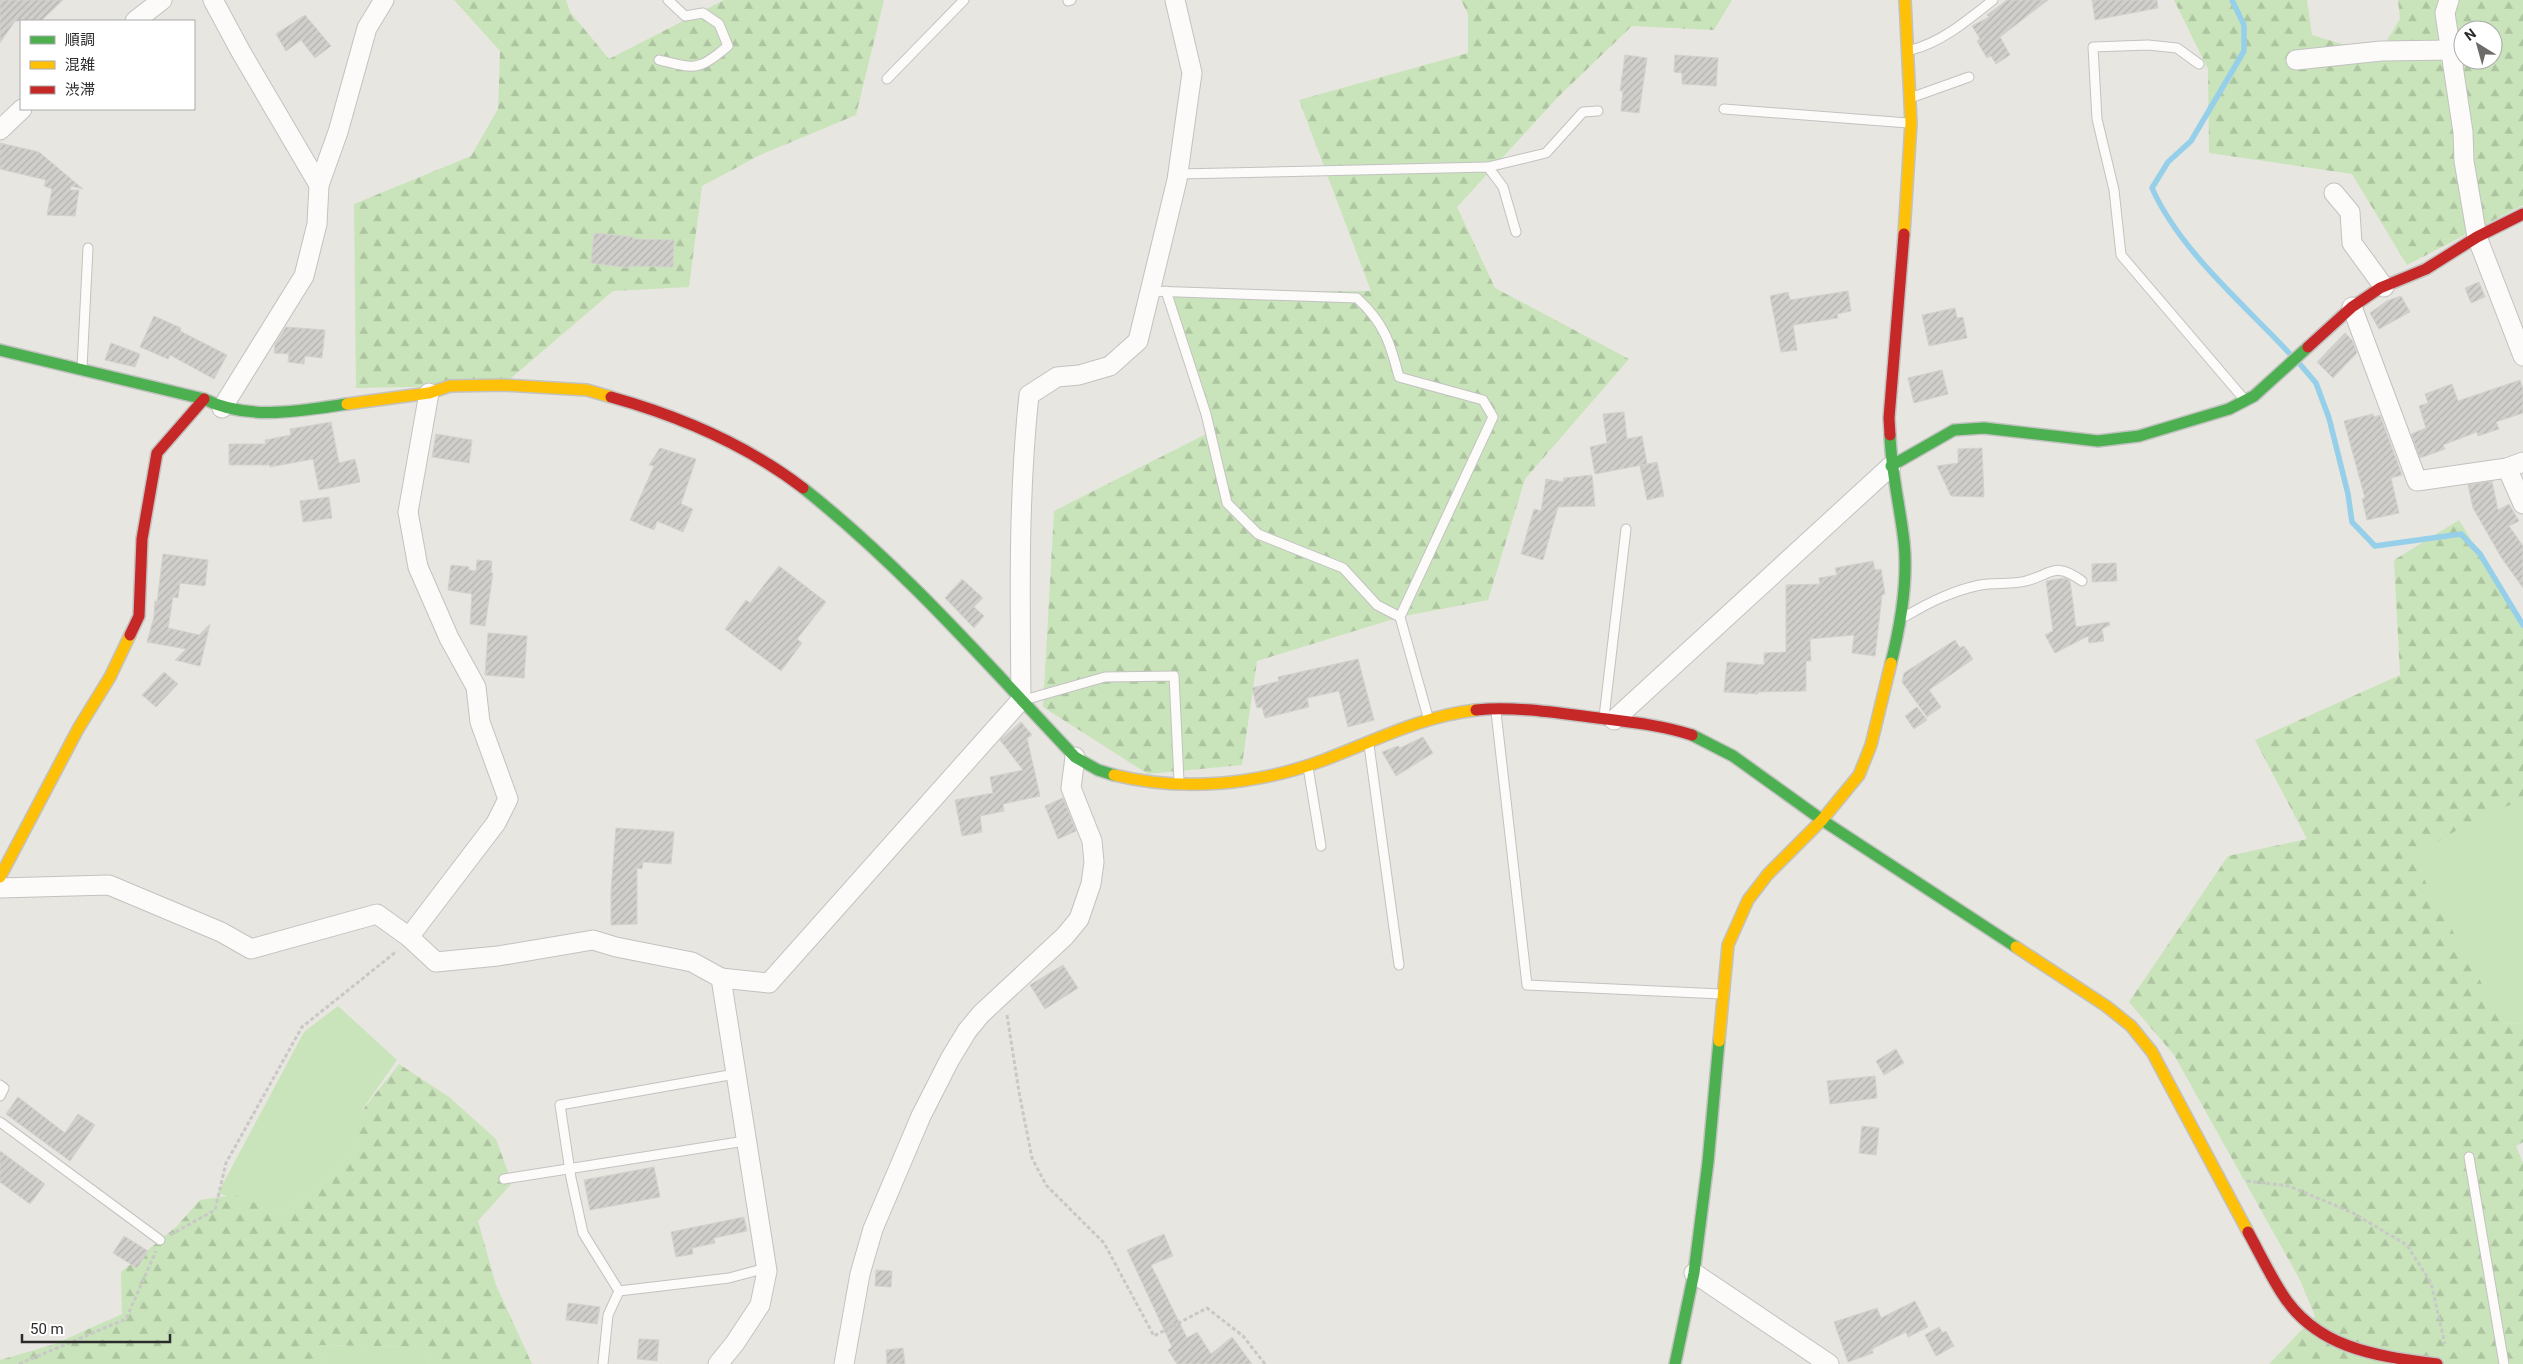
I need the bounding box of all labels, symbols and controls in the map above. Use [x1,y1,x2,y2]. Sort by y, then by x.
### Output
legend [20,20,195,110]
north arrow [2453,20,2503,70]
text: N [2461,25,2479,44]
text: 順調 [65,31,95,49]
text: 混雑 [65,56,95,74]
text: 渋滞 [65,81,95,99]
scale bar [22,1312,170,1344]
text: 50 m [30,1320,64,1338]

